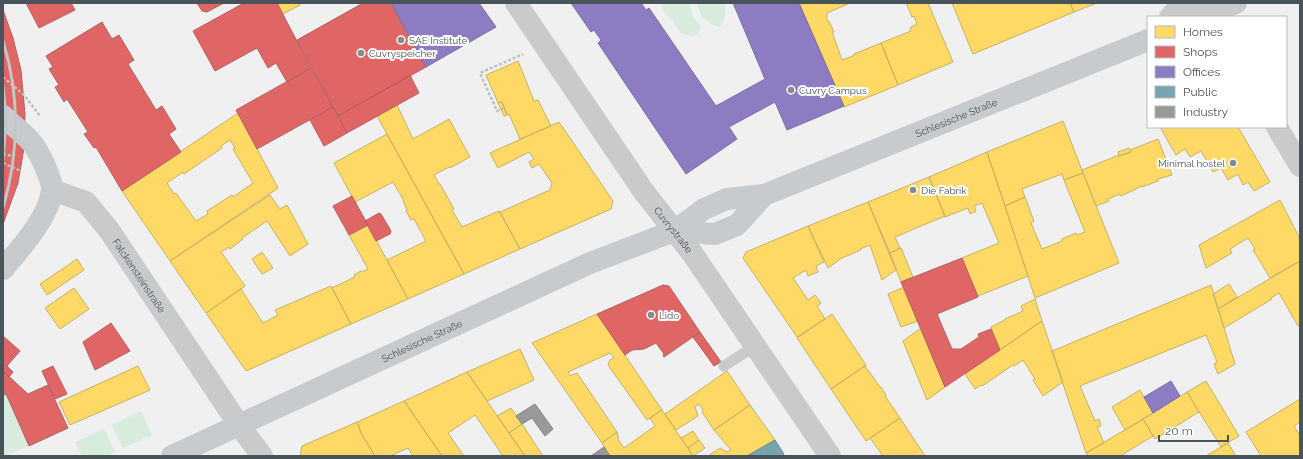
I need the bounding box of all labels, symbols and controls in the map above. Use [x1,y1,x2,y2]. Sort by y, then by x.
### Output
legend [1147,16,1287,128]
text: Homes [1183,25,1223,39]
marker: SAE Institute [396,35,406,45]
place label: SAE Institute [409,35,468,46]
text: Shops [1183,45,1218,59]
marker: Cuvryspeicher [356,48,366,58]
place label: Cuvryspeicher [369,48,436,59]
text: Offices [1183,65,1220,79]
marker: Cuvry Campus [786,85,796,95]
place label: Cuvry Campus [799,85,867,96]
text: Public [1183,85,1218,99]
street label: Schlesische Straße [914,96,999,139]
text: Industry [1183,105,1229,119]
place label: Minimal hostel [1158,158,1225,169]
marker: Minimal hostel [1228,158,1238,168]
marker: Die Fabrik [908,185,918,195]
place label: Die Fabrik [921,185,967,196]
street label: Cuvrystraße [652,205,695,255]
street label: Falckensteinstraße [110,237,167,315]
marker: Lido [646,310,656,320]
place label: Lido [659,310,679,321]
street label: Schlesische Straße [380,318,464,364]
scale bar [1159,417,1228,443]
text: 20 m [1165,424,1193,438]

